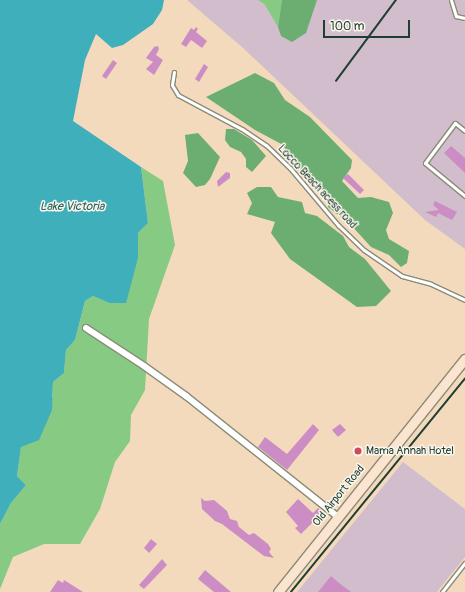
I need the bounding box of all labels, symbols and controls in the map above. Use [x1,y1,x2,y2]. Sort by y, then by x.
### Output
scale bar [325,12,412,38]
text: 100 m [330,19,364,34]
street label: Locco Beach acess road [275,142,359,232]
water label: Lake Victoria [40,200,104,214]
place label: Mama Annah Hotel [366,444,454,458]
marker: Mama Annah Hotel [353,446,363,456]
street label: Old Airport Road [310,463,368,529]

